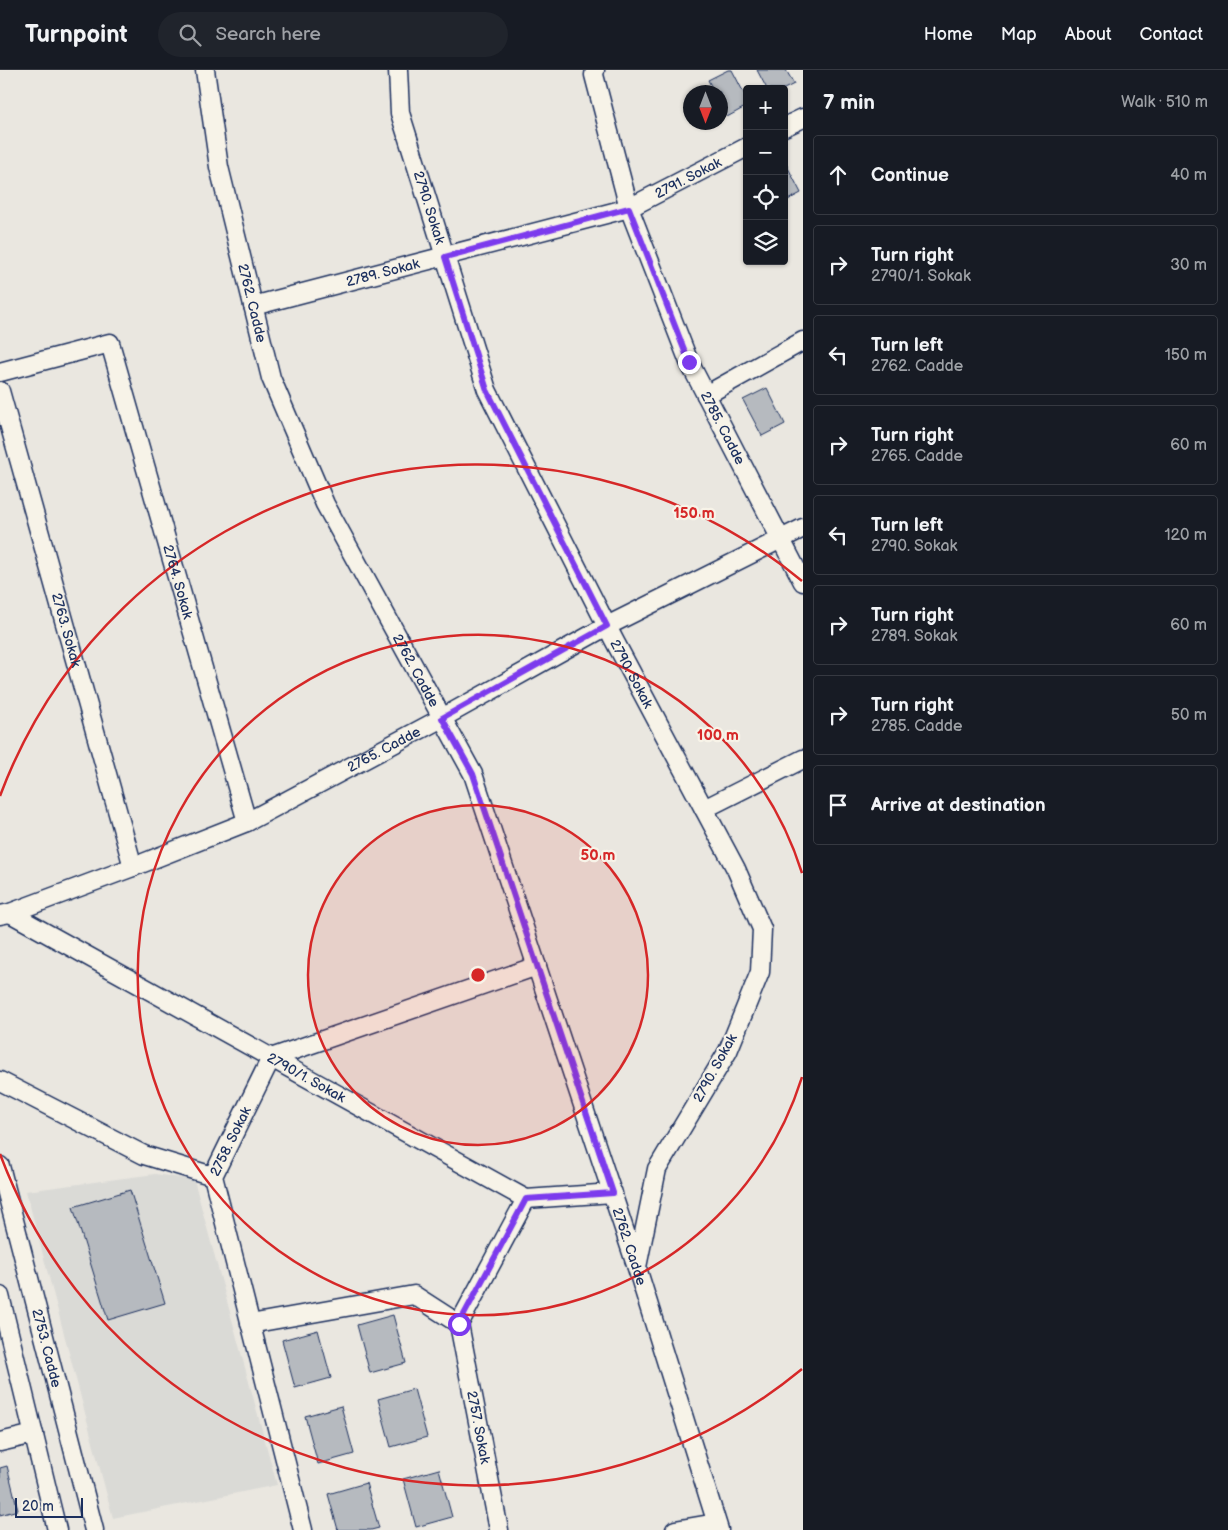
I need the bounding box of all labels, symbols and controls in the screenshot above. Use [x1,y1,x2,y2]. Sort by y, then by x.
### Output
search box [158,12,508,57]
text: Turnpoint [25,20,128,49]
icon: search [176,21,204,49]
text: Search here [216,23,321,46]
text: Home [924,24,973,45]
text: Map [1001,24,1037,45]
text: About [1065,24,1112,45]
text: Contact [1140,24,1203,45]
north arrow [683,85,728,130]
map controls [743,85,788,265]
button: + [743,85,788,130]
text: 7 min [823,90,875,115]
text: Walk · 510 m [1121,93,1208,112]
button: − [743,130,788,175]
street label: 2791. Sokak [652,153,724,202]
icon: ahead [824,161,852,189]
text: Continue [871,164,949,187]
text: 40 m [1170,166,1207,185]
street label: 2790. Sokak [410,169,449,246]
button: locate [743,175,788,220]
button: layers [743,220,788,265]
text: Turn right [871,244,954,267]
icon: right [824,251,852,279]
street label: 2789. Sokak [344,254,421,290]
text: 30 m [1170,256,1207,275]
street label: 2762. Cadde [235,262,270,344]
text: 2790/1. Sokak [871,267,971,286]
text: Turn left [871,334,943,357]
icon: left [824,341,852,369]
text: 150 m [1165,346,1207,365]
route end [678,351,701,374]
text: 2762. Cadde [871,357,963,376]
street label: 2785. Cadde [697,388,749,467]
text: Turn right [871,424,954,447]
icon: right [824,431,852,459]
text: 60 m [1170,436,1207,455]
text: 2765. Cadde [871,447,963,466]
text: 150 m [673,504,715,523]
text: Turn left [871,514,943,537]
icon: left [824,521,852,549]
text: 120 m [1164,526,1207,545]
text: 2790. Sokak [871,537,957,556]
street label: 2764. Sokak [160,543,197,621]
street label: 2763. Sokak [48,591,85,669]
text: Turn right [871,604,954,627]
icon: right [824,611,852,639]
text: 60 m [1170,616,1207,635]
text: 2789. Sokak [871,627,957,646]
street label: 2762. Cadde [389,631,443,710]
street label: 2790. Sokak [607,636,657,711]
text: Turn right [871,694,954,717]
icon: right [824,701,852,729]
text: 50 m [1171,706,1207,725]
text: 2785. Cadde [871,717,963,736]
street label: 2765. Cadde [344,723,423,776]
text: 100 m [697,726,739,745]
icon: arrive [824,791,852,819]
text: Arrive at destination [871,794,1046,817]
text: 50 m [581,846,616,865]
centre of rings [469,966,487,984]
street label: 2790. Sokak [689,1031,741,1105]
street label: 2790/1. Sokak [264,1049,349,1106]
street label: 2758. Sokak [206,1104,254,1179]
street label: 2762. Cadde [609,1205,650,1287]
street label: 2753. Cadde [29,1307,65,1389]
route start [448,1313,471,1336]
street label: 2757. Sokak [464,1389,494,1465]
scale bar [15,1495,82,1518]
text: 20 m [22,1498,54,1515]

